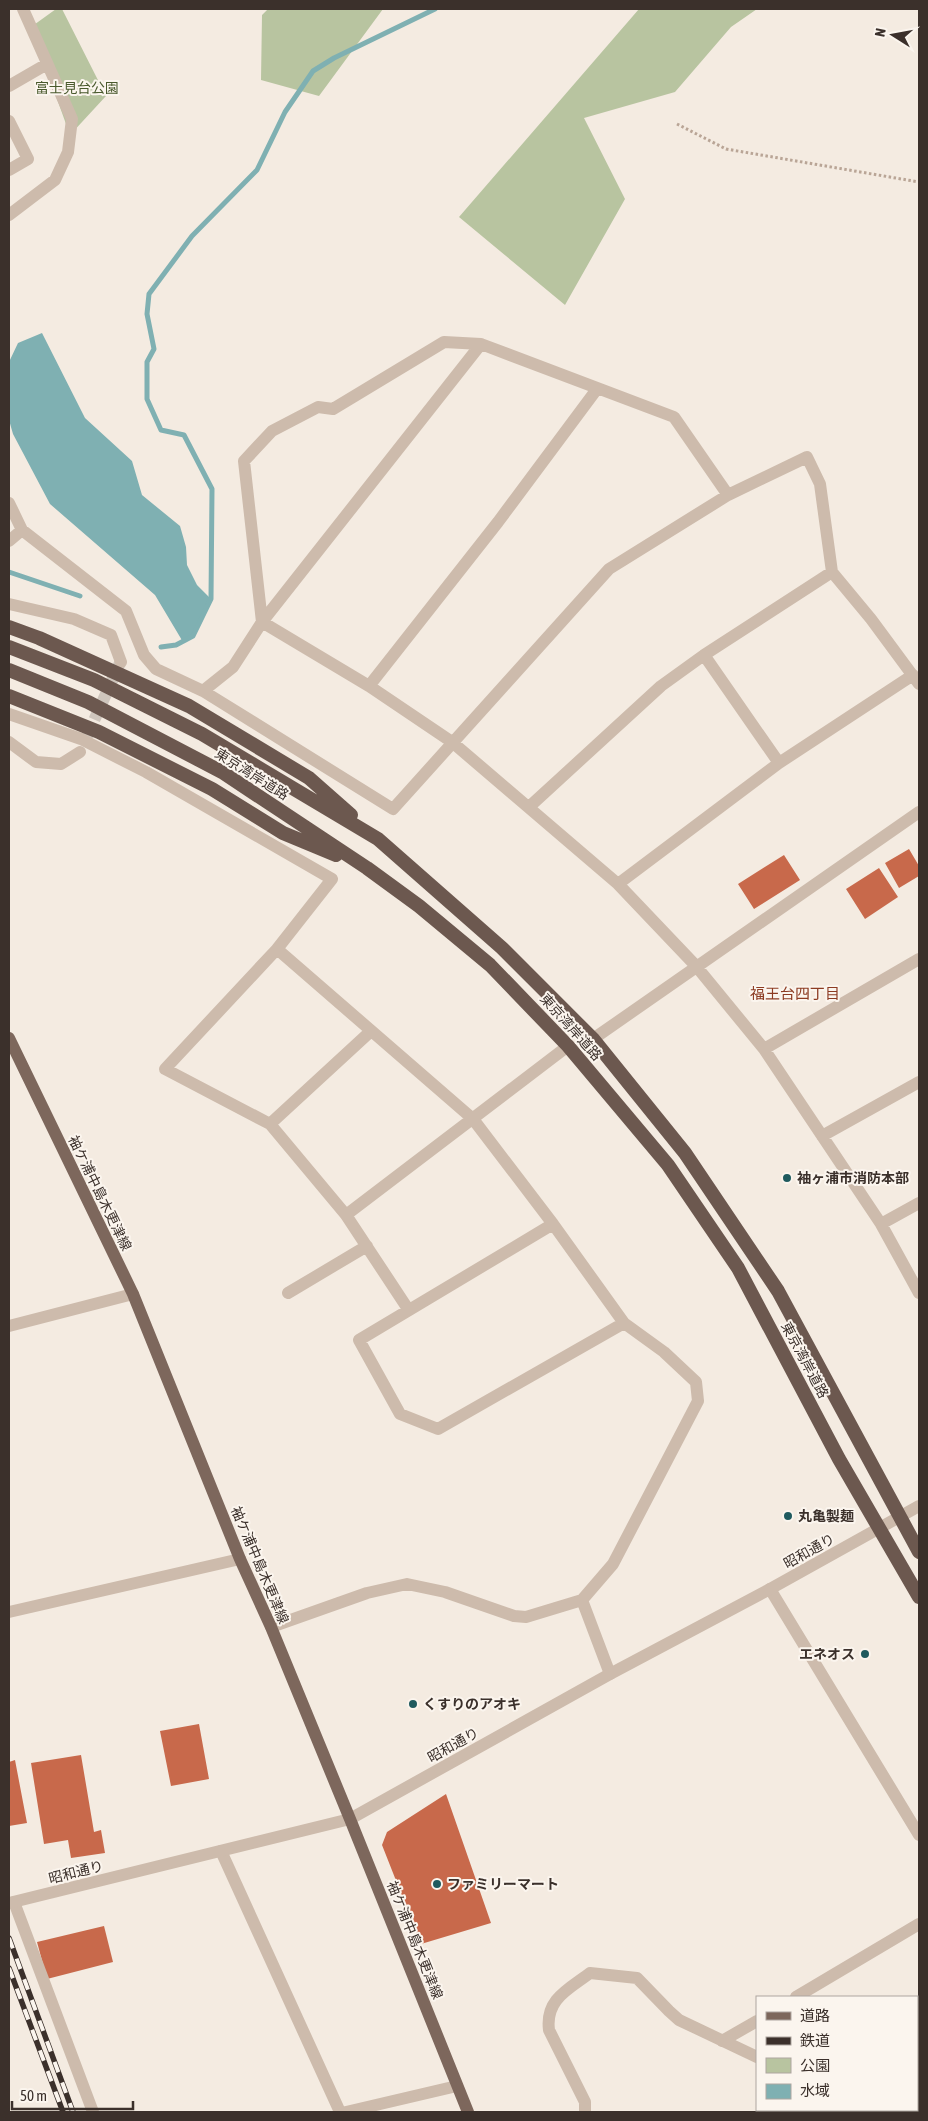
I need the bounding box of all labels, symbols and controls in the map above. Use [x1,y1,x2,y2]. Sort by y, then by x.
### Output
north arrow [868,10,918,60]
text: N [872,27,889,38]
park label: 富士見台公園 [35,80,119,96]
street label: 東京湾岸道路 [212,745,292,803]
district label: 福王台四丁目 [750,985,840,1002]
street label: 東京湾岸道路 [537,990,605,1064]
street label: 袖ケ浦中島木更津線 [65,1133,135,1253]
place label: 袖ヶ浦市消防本部 [797,1170,909,1186]
marker: 袖ヶ浦市消防本部 [781,1172,793,1184]
street label: 東京湾岸道路 [778,1319,832,1401]
street label: 袖ケ浦中島木更津線 [228,1504,292,1626]
place label: 丸亀製麺 [798,1508,854,1524]
marker: 丸亀製麺 [782,1510,794,1522]
street label: 昭和通り [781,1530,837,1572]
place label: エネオス [799,1646,855,1662]
marker: エネオス [859,1648,871,1660]
place label: くすりのアオキ [423,1696,521,1712]
marker: くすりのアオキ [407,1698,419,1710]
street label: 昭和通り [425,1724,481,1766]
street label: 昭和通り [47,1857,105,1887]
place label: ファミリーマート [447,1876,559,1892]
marker: ファミリーマート [431,1878,443,1890]
street label: 袖ケ浦中島木更津線 [384,1879,446,2001]
legend [756,1996,918,2111]
text: 道路 [800,2007,830,2024]
text: 鉄道 [800,2032,830,2049]
text: 公園 [800,2057,830,2074]
scale bar [12,2078,134,2110]
text: 水域 [800,2082,830,2099]
text: 50 m [20,2087,47,2104]

